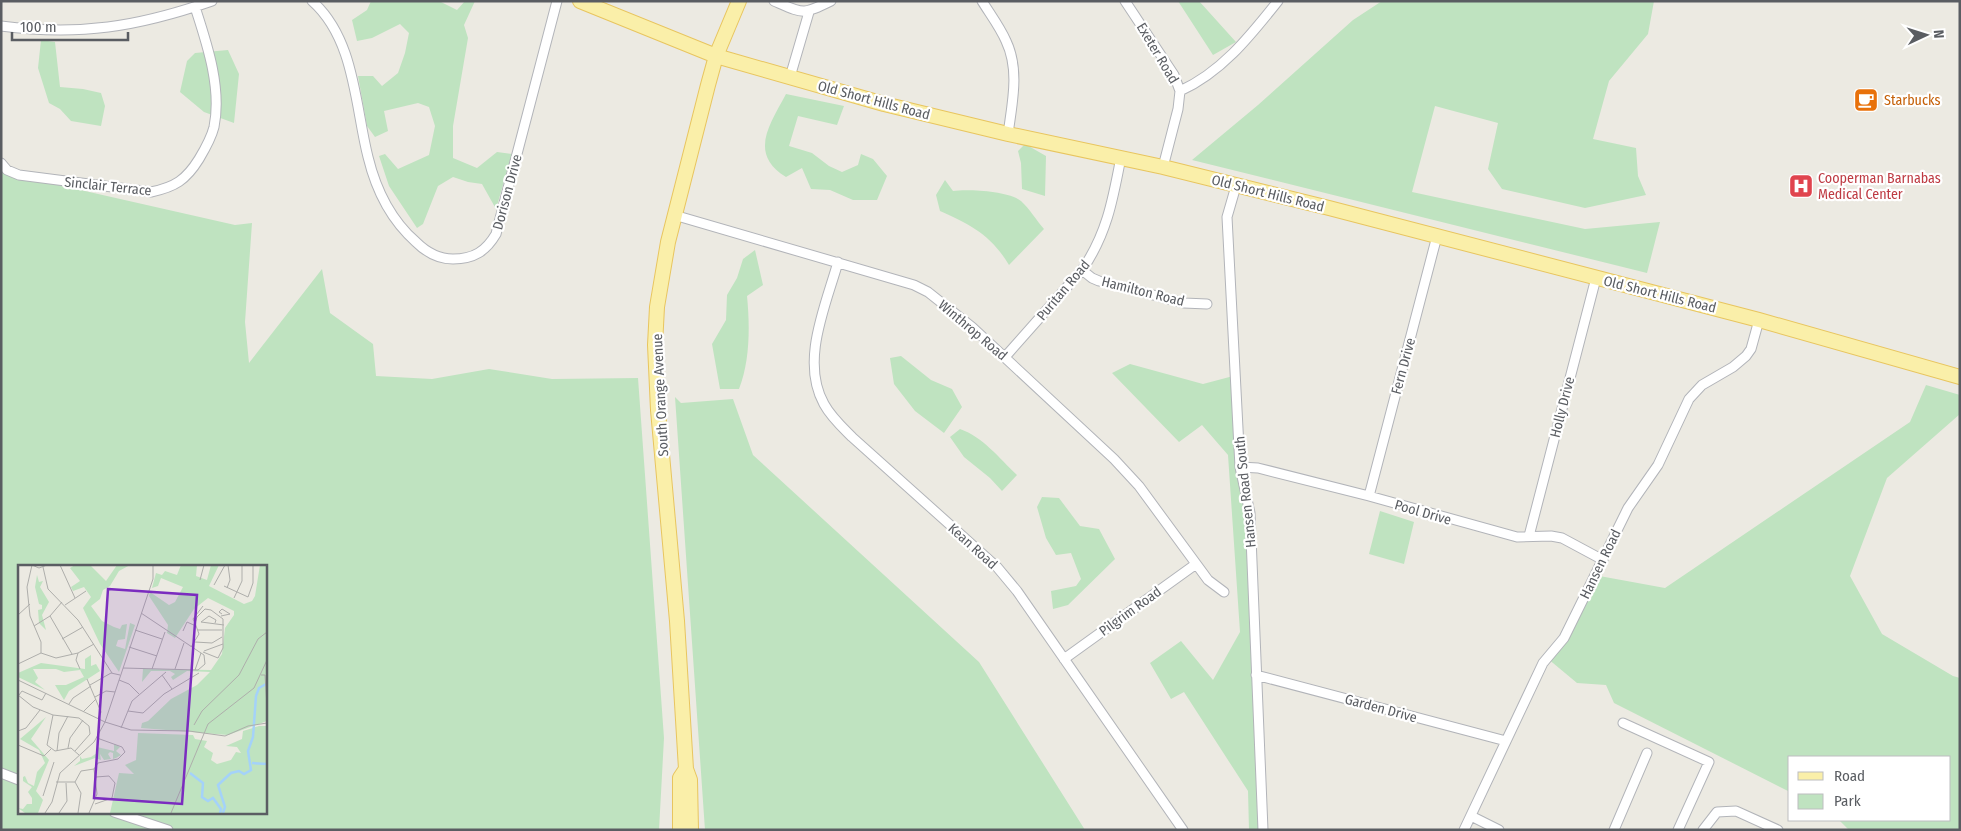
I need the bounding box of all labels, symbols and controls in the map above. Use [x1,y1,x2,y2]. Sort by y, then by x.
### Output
scale bar [12,10,129,42]
north arrow [1901,10,1951,60]
text: 100 m [20,18,57,36]
street label: Exeter Road [1133,20,1182,87]
text: N [1930,29,1947,39]
street label: Old Short Hills Road [816,77,932,124]
cafe icon: Starbucks [1853,87,1879,113]
place label: Starbucks [1884,92,1940,109]
street label: Dorison Drive [489,152,526,232]
place label: Cooperman Barnabas Medical Center [1818,170,1941,203]
street label: Old Short Hills Road [1210,171,1326,216]
street label: Sinclair Terrace [64,173,152,200]
hospital icon: Cooperman Barnabas Medical Center [1788,173,1814,199]
street label: Puritan Road [1033,257,1094,324]
street label: Old Short Hills Road [1602,272,1718,317]
street label: Hamilton Road [1100,273,1186,310]
street label: Winthrop Road [935,297,1011,364]
street label: South Orange Avenue [649,333,672,457]
street label: Fern Drive [1388,336,1419,396]
street label: Holly Drive [1547,375,1578,439]
street label: Hansen Road South [1231,435,1260,549]
street label: Pool Drive [1393,496,1453,529]
street label: Kean Road [944,520,1001,573]
street label: Hansen Road [1576,527,1625,602]
inset map [18,565,266,814]
street label: Pilgrim Road [1096,583,1165,640]
street label: Garden Drive [1343,691,1419,726]
legend [1788,756,1951,821]
text: Road [1834,767,1865,785]
text: Park [1834,792,1861,810]

